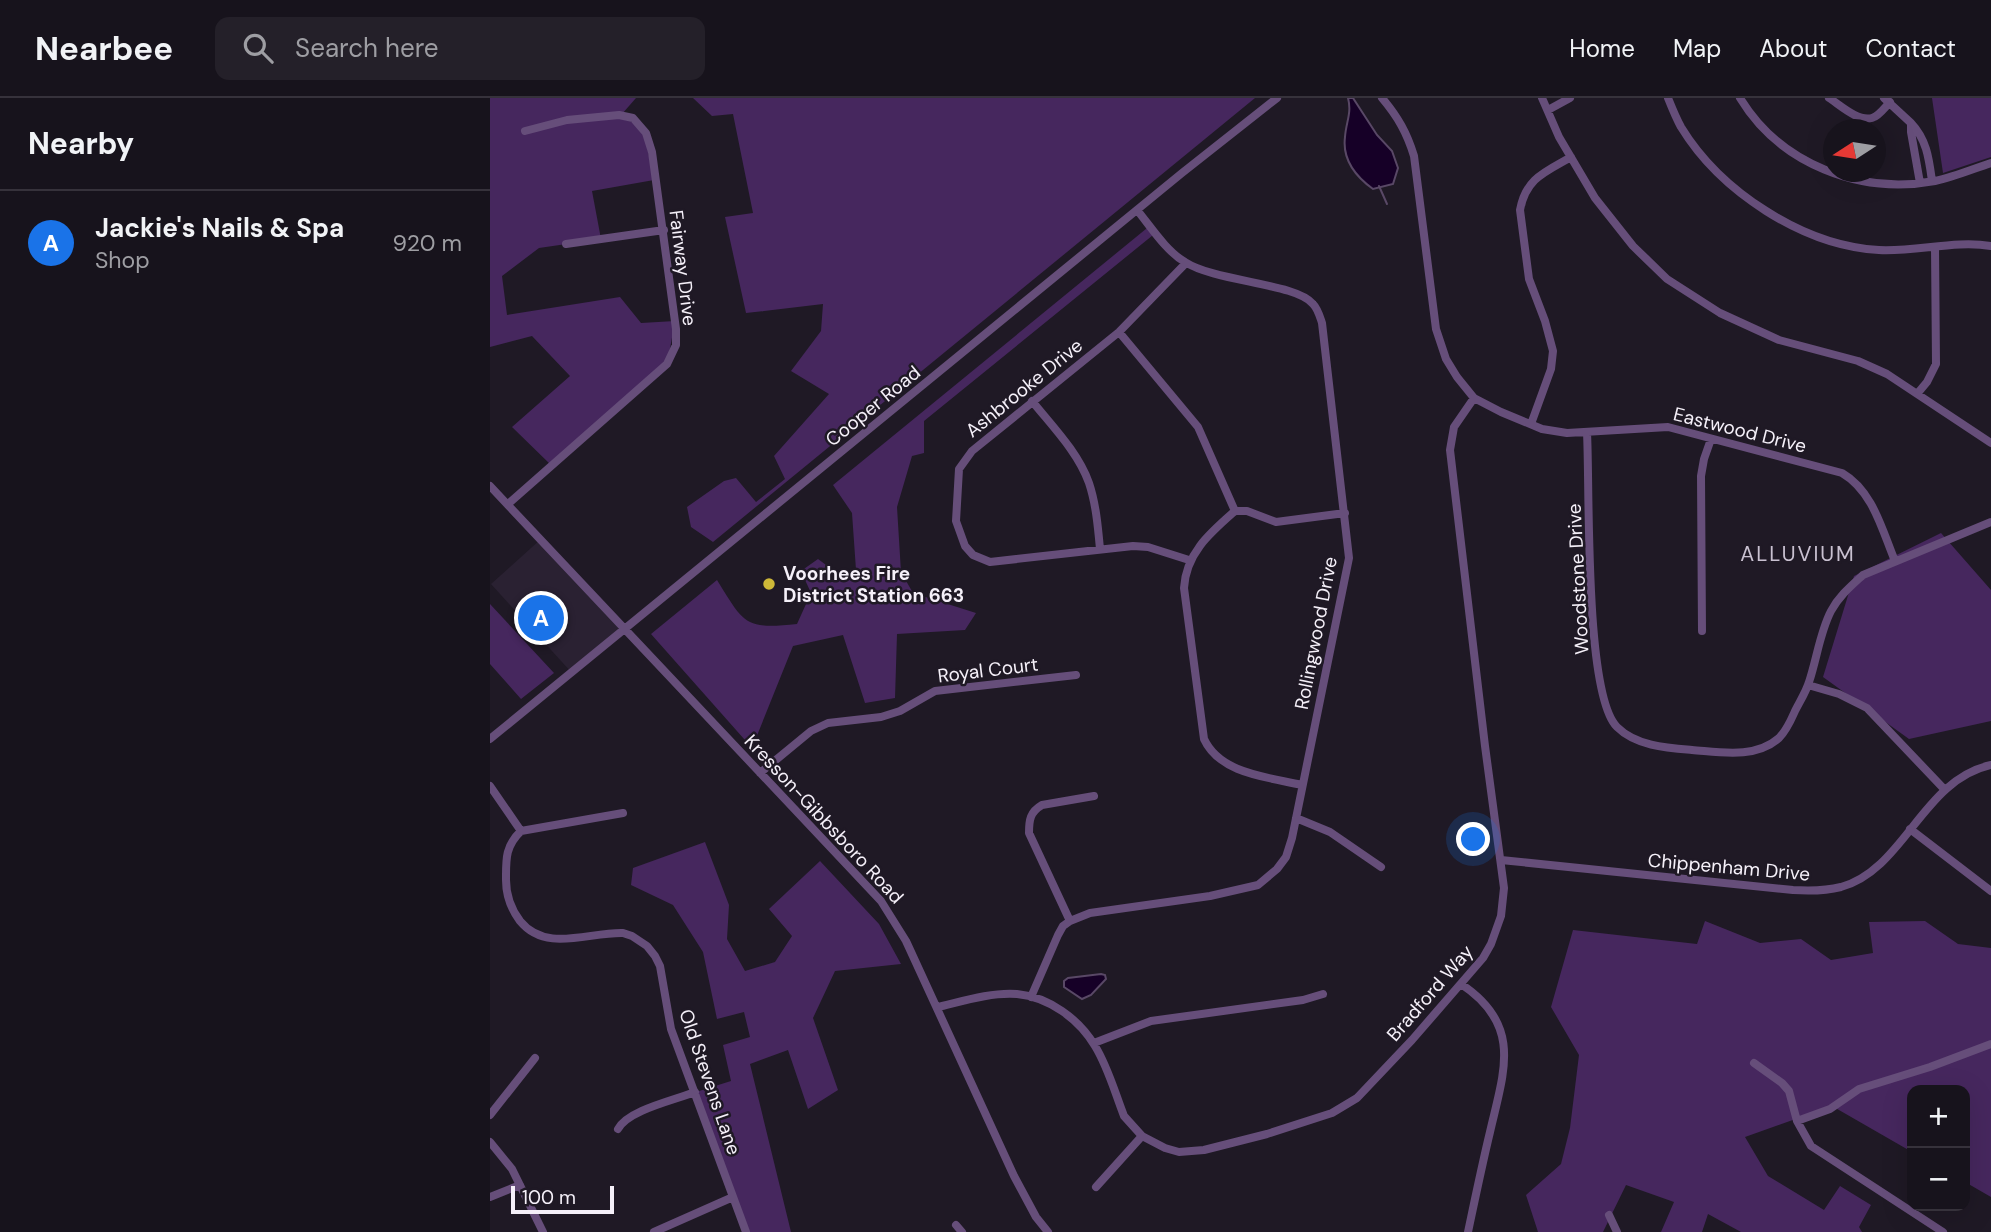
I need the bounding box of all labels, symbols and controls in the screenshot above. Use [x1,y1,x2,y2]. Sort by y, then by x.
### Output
search box [215,17,705,80]
text: Nearbee [35,27,173,70]
icon: search [239,29,277,67]
text: Search here [295,31,439,65]
text: Home [1569,33,1635,64]
text: Map [1673,33,1721,64]
text: About [1759,33,1828,64]
text: Contact [1866,33,1956,64]
north arrow [1823,119,1886,182]
text: Nearby [28,124,134,163]
street label: Fairway Drive [664,209,702,327]
text: Jackie's Nails & Spa [95,211,344,245]
text: A [43,228,59,258]
text: 920 m [393,228,462,258]
text: Shop [95,245,150,275]
street label: Ashbrooke Drive [960,333,1088,443]
street label: Cooper Road [820,360,926,452]
street label: Eastwood Drive [1671,401,1809,459]
street label: Woodstone Drive [1562,503,1594,655]
district label: ALLUVIUM [1740,540,1856,568]
street label: Rollingwood Drive [1289,554,1343,712]
place label: Voorhees Fire District Station 663 [783,561,964,608]
marker: Voorhees Fire District Station 663 [761,576,777,592]
pin: A [518,592,564,644]
street label: Royal Court [936,651,1040,689]
street label: Kresson-Gibbsboro Road [739,729,909,909]
your location [1456,822,1490,856]
street label: Chippenham Drive [1647,847,1811,887]
street label: Bradford Way [1381,939,1479,1046]
street label: Old Stevens Lane [673,1006,747,1158]
map controls [1907,1085,1970,1211]
button: + [1907,1085,1970,1148]
button: − [1907,1148,1970,1211]
scale bar [511,1183,614,1215]
text: 100 m [522,1185,576,1210]

